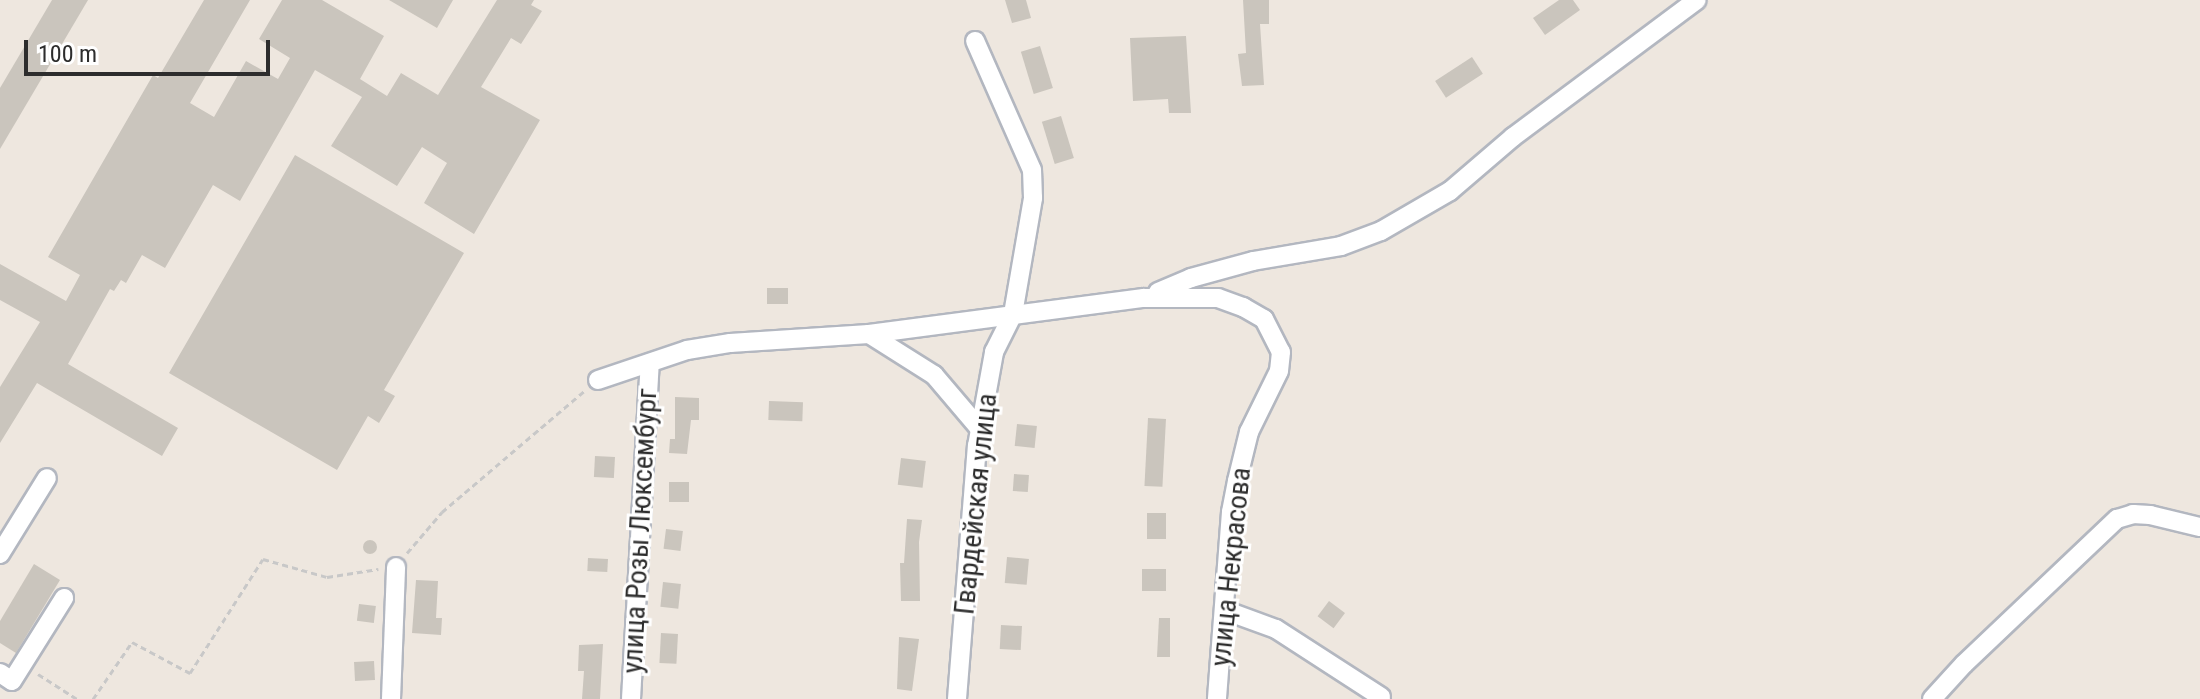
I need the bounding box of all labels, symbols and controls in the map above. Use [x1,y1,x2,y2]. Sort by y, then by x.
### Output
scale bar [28,24,274,74]
text: 100 m [38,40,97,68]
street label: улица Розы Люксембург [616,388,664,674]
street label: Гвардейская улица [948,392,1004,616]
street label: улица Некрасова [1204,466,1258,668]

